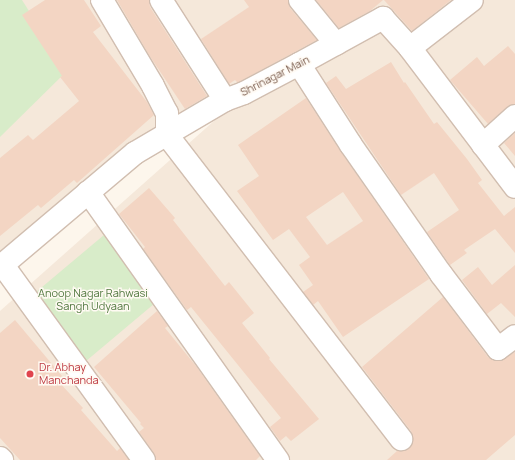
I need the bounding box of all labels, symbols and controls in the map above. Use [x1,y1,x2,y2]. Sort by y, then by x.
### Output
street label: Shrinagar Main [238,53,312,99]
park label: Anoop Nagar Rahwasi Sangh Udyaan [38,287,148,313]
place label: Dr. Abhay Manchanda [39,361,99,387]
marker: Dr. Abhay Manchanda [24,368,36,380]

